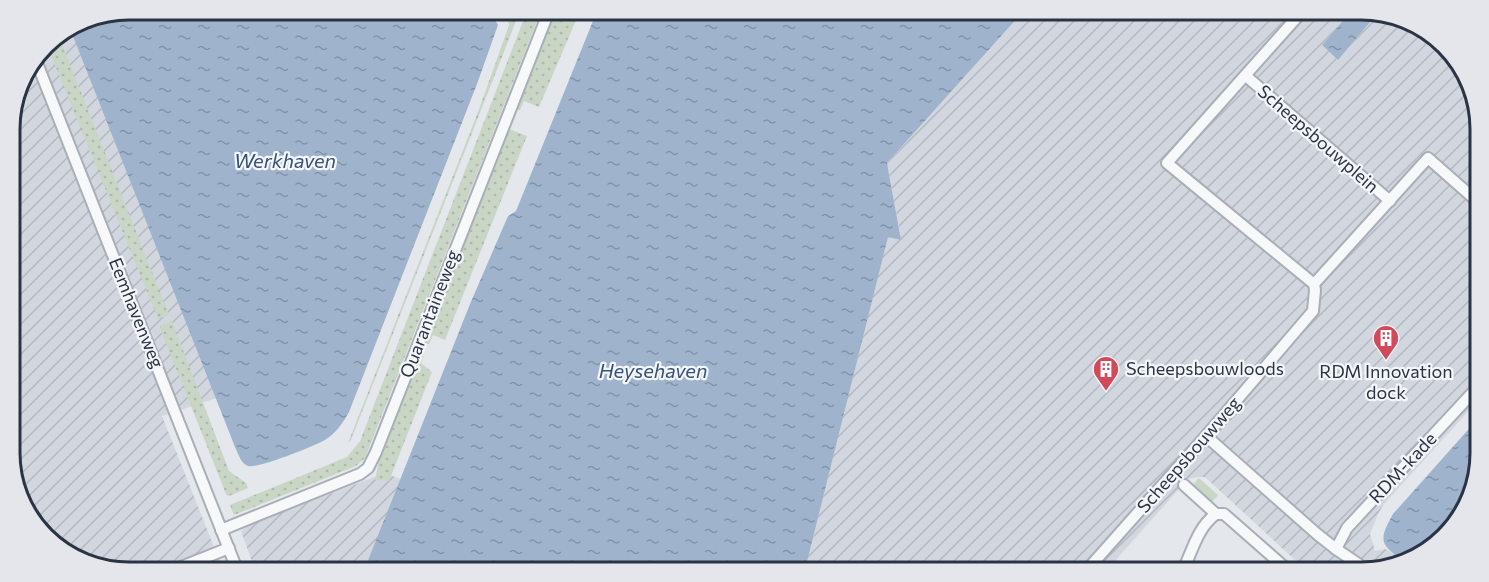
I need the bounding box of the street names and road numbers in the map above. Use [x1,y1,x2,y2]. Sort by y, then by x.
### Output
street label: Scheepsbouwplein [1254,80,1384,197]
street label: Quarantaineweg [395,246,464,381]
street label: Eemhavenweg [105,254,169,371]
street label: Scheepsbouwweg [1132,392,1245,517]
street label: RDM-kade [1364,427,1441,507]

